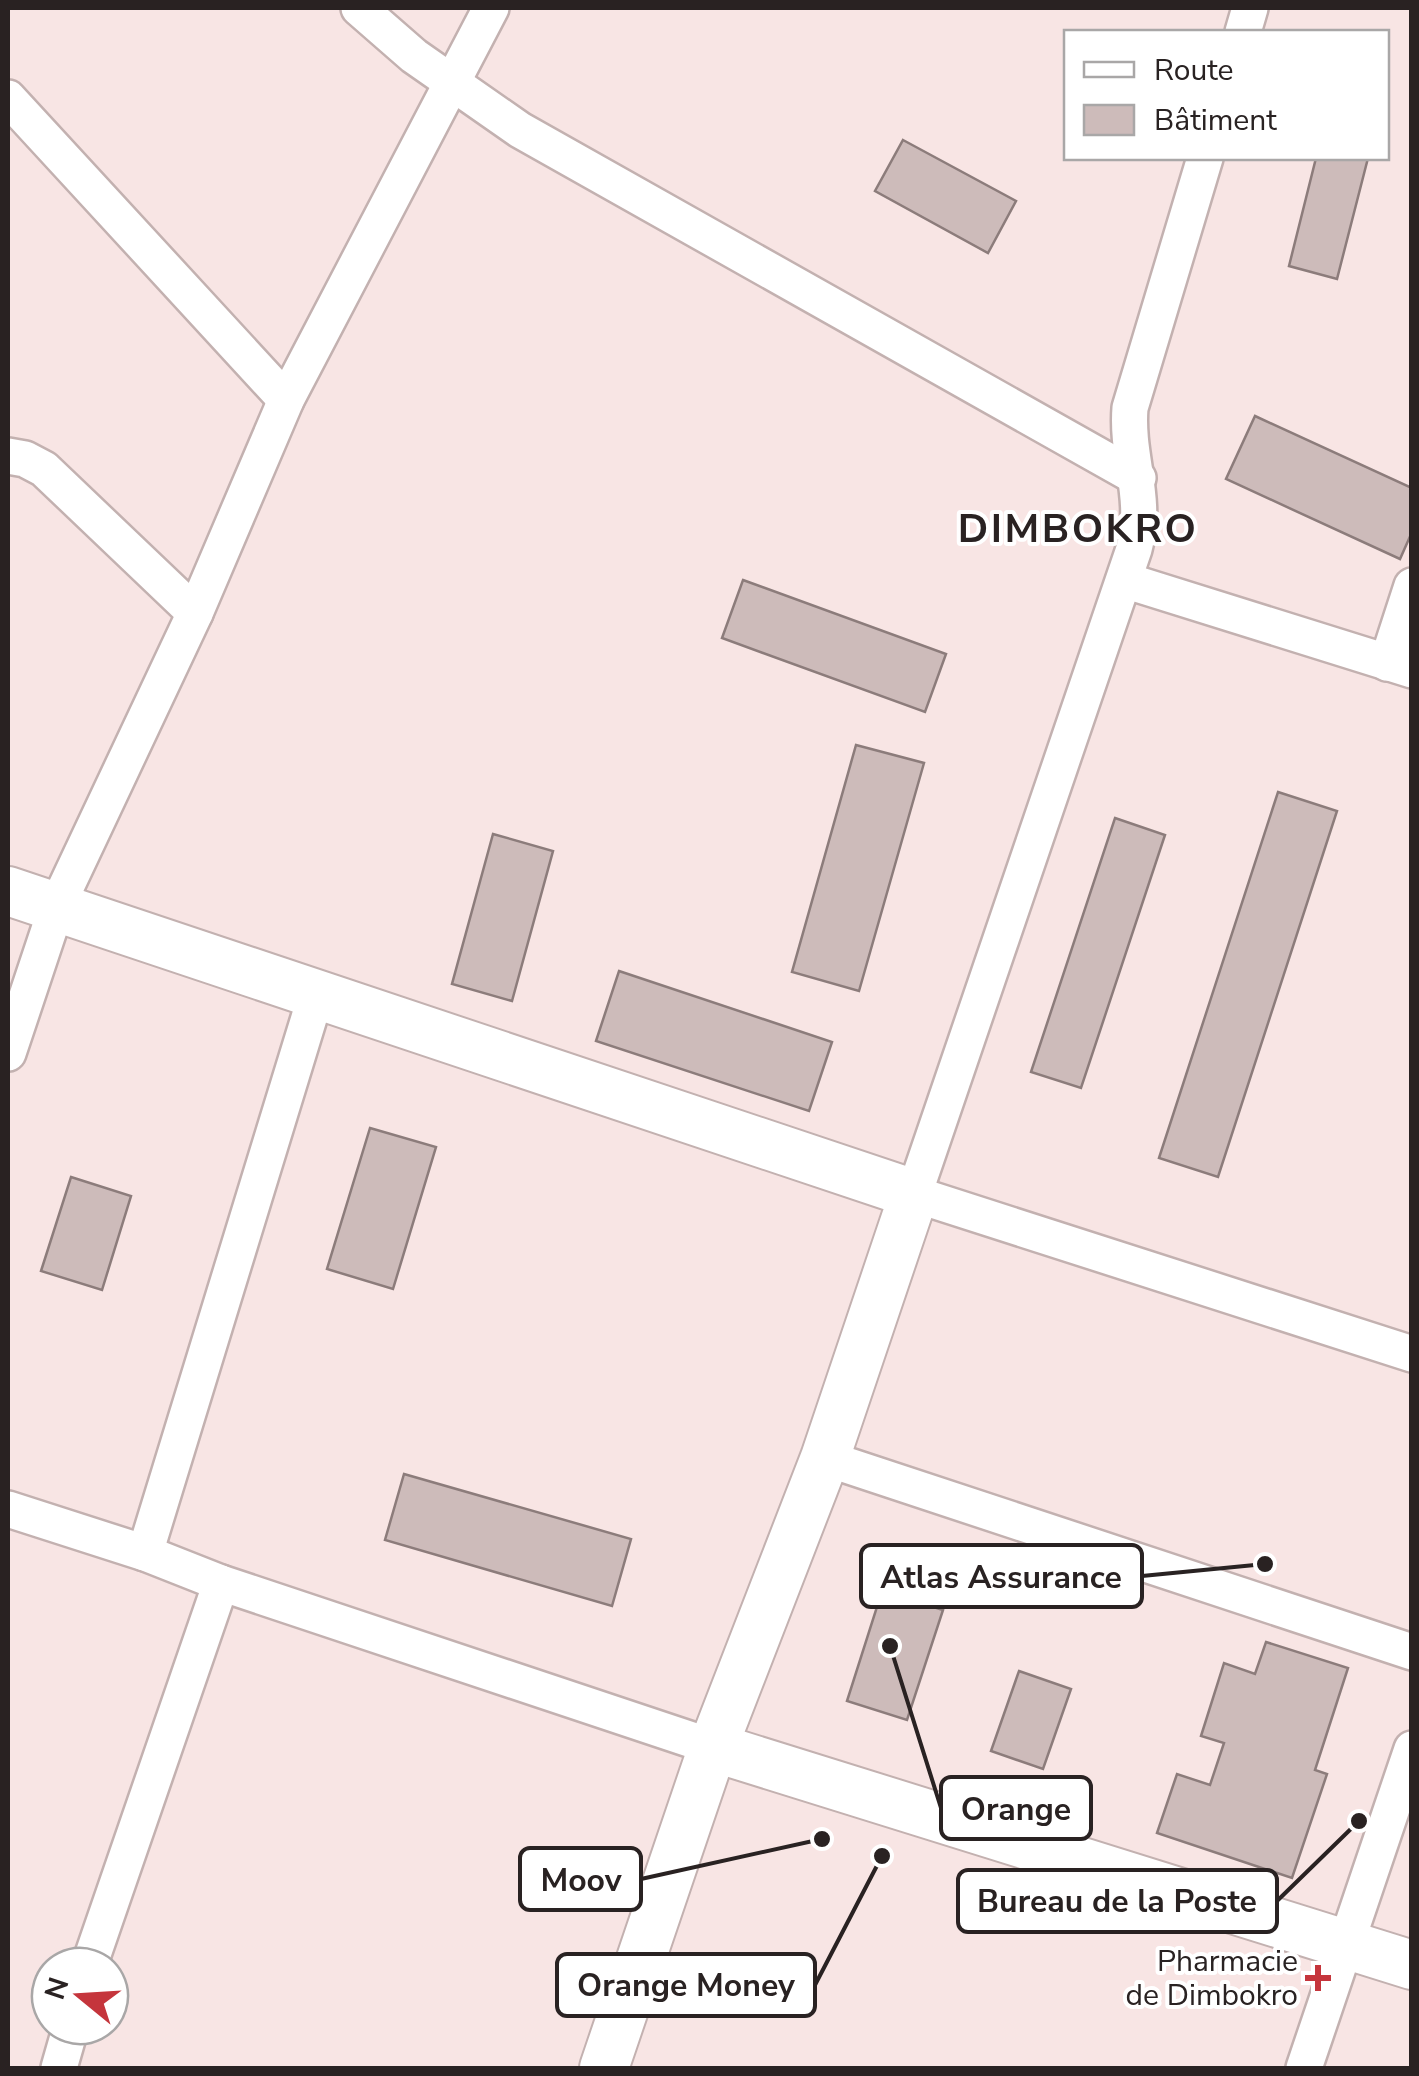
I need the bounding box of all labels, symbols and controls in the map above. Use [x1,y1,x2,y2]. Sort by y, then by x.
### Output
legend [1064,30,1389,160]
text: Route [1154,50,1234,91]
text: Bâtiment [1154,100,1277,141]
district label: DIMBOKRO [958,502,1198,556]
callout: Atlas Assurance [861,1545,1142,1607]
text: Atlas Assurance [880,1556,1122,1599]
callout: Orange [941,1777,1091,1839]
text: Orange [961,1788,1071,1831]
callout: Moov [520,1848,641,1910]
text: Moov [540,1859,623,1902]
callout: Bureau de la Poste [958,1870,1277,1932]
text: Bureau de la Poste [977,1880,1257,1923]
place label: Pharmacie de Dimbokro [1126,1941,1298,2016]
north arrow [30,1946,130,2046]
callout: Orange Money [557,1954,815,2016]
text: Orange Money [577,1964,796,2007]
marker: Pharmacie de Dimbokro [1307,1967,1329,1989]
text: N [36,1973,78,2004]

